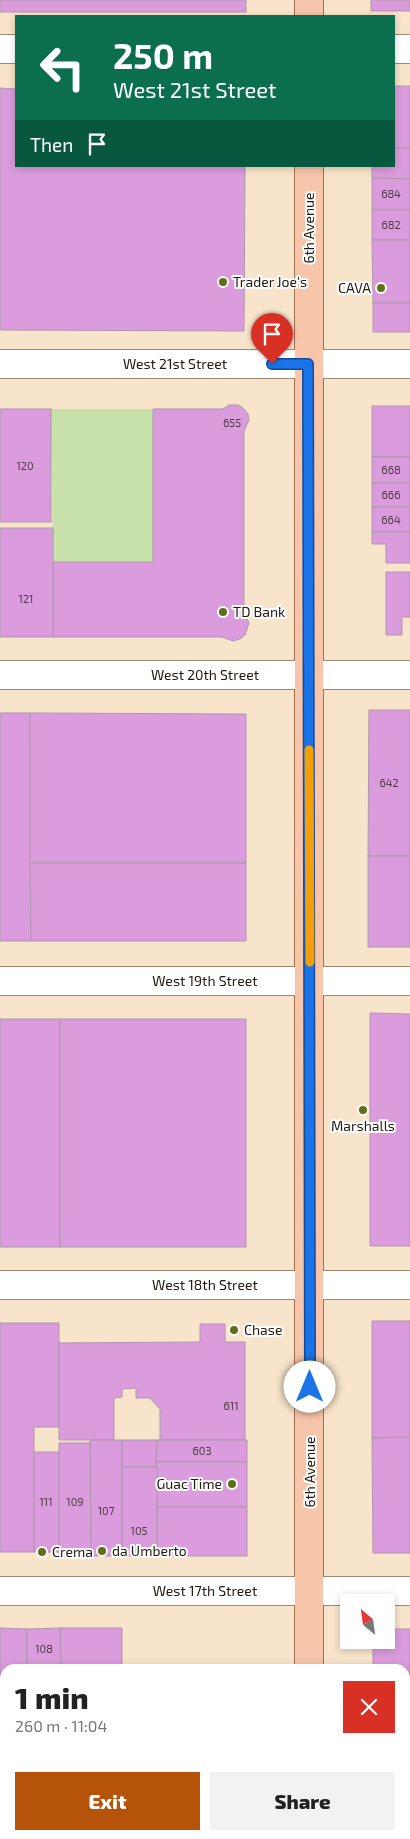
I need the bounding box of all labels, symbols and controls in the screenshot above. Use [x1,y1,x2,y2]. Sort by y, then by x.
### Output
text: 250 m [113,34,213,76]
icon: left [30,35,95,100]
text: West 21st Street [113,76,276,102]
icon: arrive [83,130,111,158]
text: Then [30,133,73,156]
house number: 684 [381,187,401,200]
street label: 6th Avenue [300,192,317,264]
house number: 682 [381,218,401,231]
place label: Trader Joe's [233,273,307,290]
marker: Trader Joe's [217,276,229,288]
place label: CAVA [338,279,371,296]
marker: CAVA [375,282,387,294]
pin [251,313,293,364]
icon: arrive [258,320,286,348]
street label: West 21st Street [123,355,227,372]
house number: 655 [223,416,241,429]
house number: 120 [16,459,34,472]
house number: 668 [381,463,401,476]
house number: 666 [382,488,400,501]
house number: 664 [381,513,401,526]
house number: 121 [19,592,33,605]
place label: TD Bank [233,603,285,620]
marker: TD Bank [217,606,229,618]
street label: West 20th Street [151,666,259,683]
house number: 642 [379,776,399,789]
street label: West 19th Street [152,972,258,989]
marker: Marshalls [357,1104,369,1116]
place label: Marshalls [331,1117,395,1134]
street label: West 18th Street [152,1276,258,1293]
place label: Chase [244,1321,282,1338]
marker: Chase [228,1324,240,1336]
position arrow [283,1360,335,1412]
house number: 611 [223,1399,239,1412]
street label: 6th Avenue [301,1436,318,1508]
house number: 603 [192,1444,212,1457]
place label: Guac Time [157,1475,222,1492]
marker: Guac Time [226,1478,238,1490]
house number: 111 [39,1495,53,1508]
house number: 109 [66,1495,84,1508]
house number: 107 [98,1504,115,1517]
house number: 105 [131,1524,148,1537]
place label: da Umberto [112,1542,187,1559]
place label: Crema [52,1543,93,1560]
marker: da Umberto [96,1545,108,1557]
marker: Crema [36,1546,48,1558]
street label: West 17th Street [153,1582,257,1599]
north arrow [340,1594,395,1649]
map controls [340,1594,395,1649]
house number: 108 [35,1642,53,1655]
text: 1 min [15,1679,89,1715]
button: close [343,1681,395,1733]
text: 260 m · 11:04 [15,1716,107,1735]
button: Exit [15,1772,200,1830]
button: Share [210,1772,395,1830]

